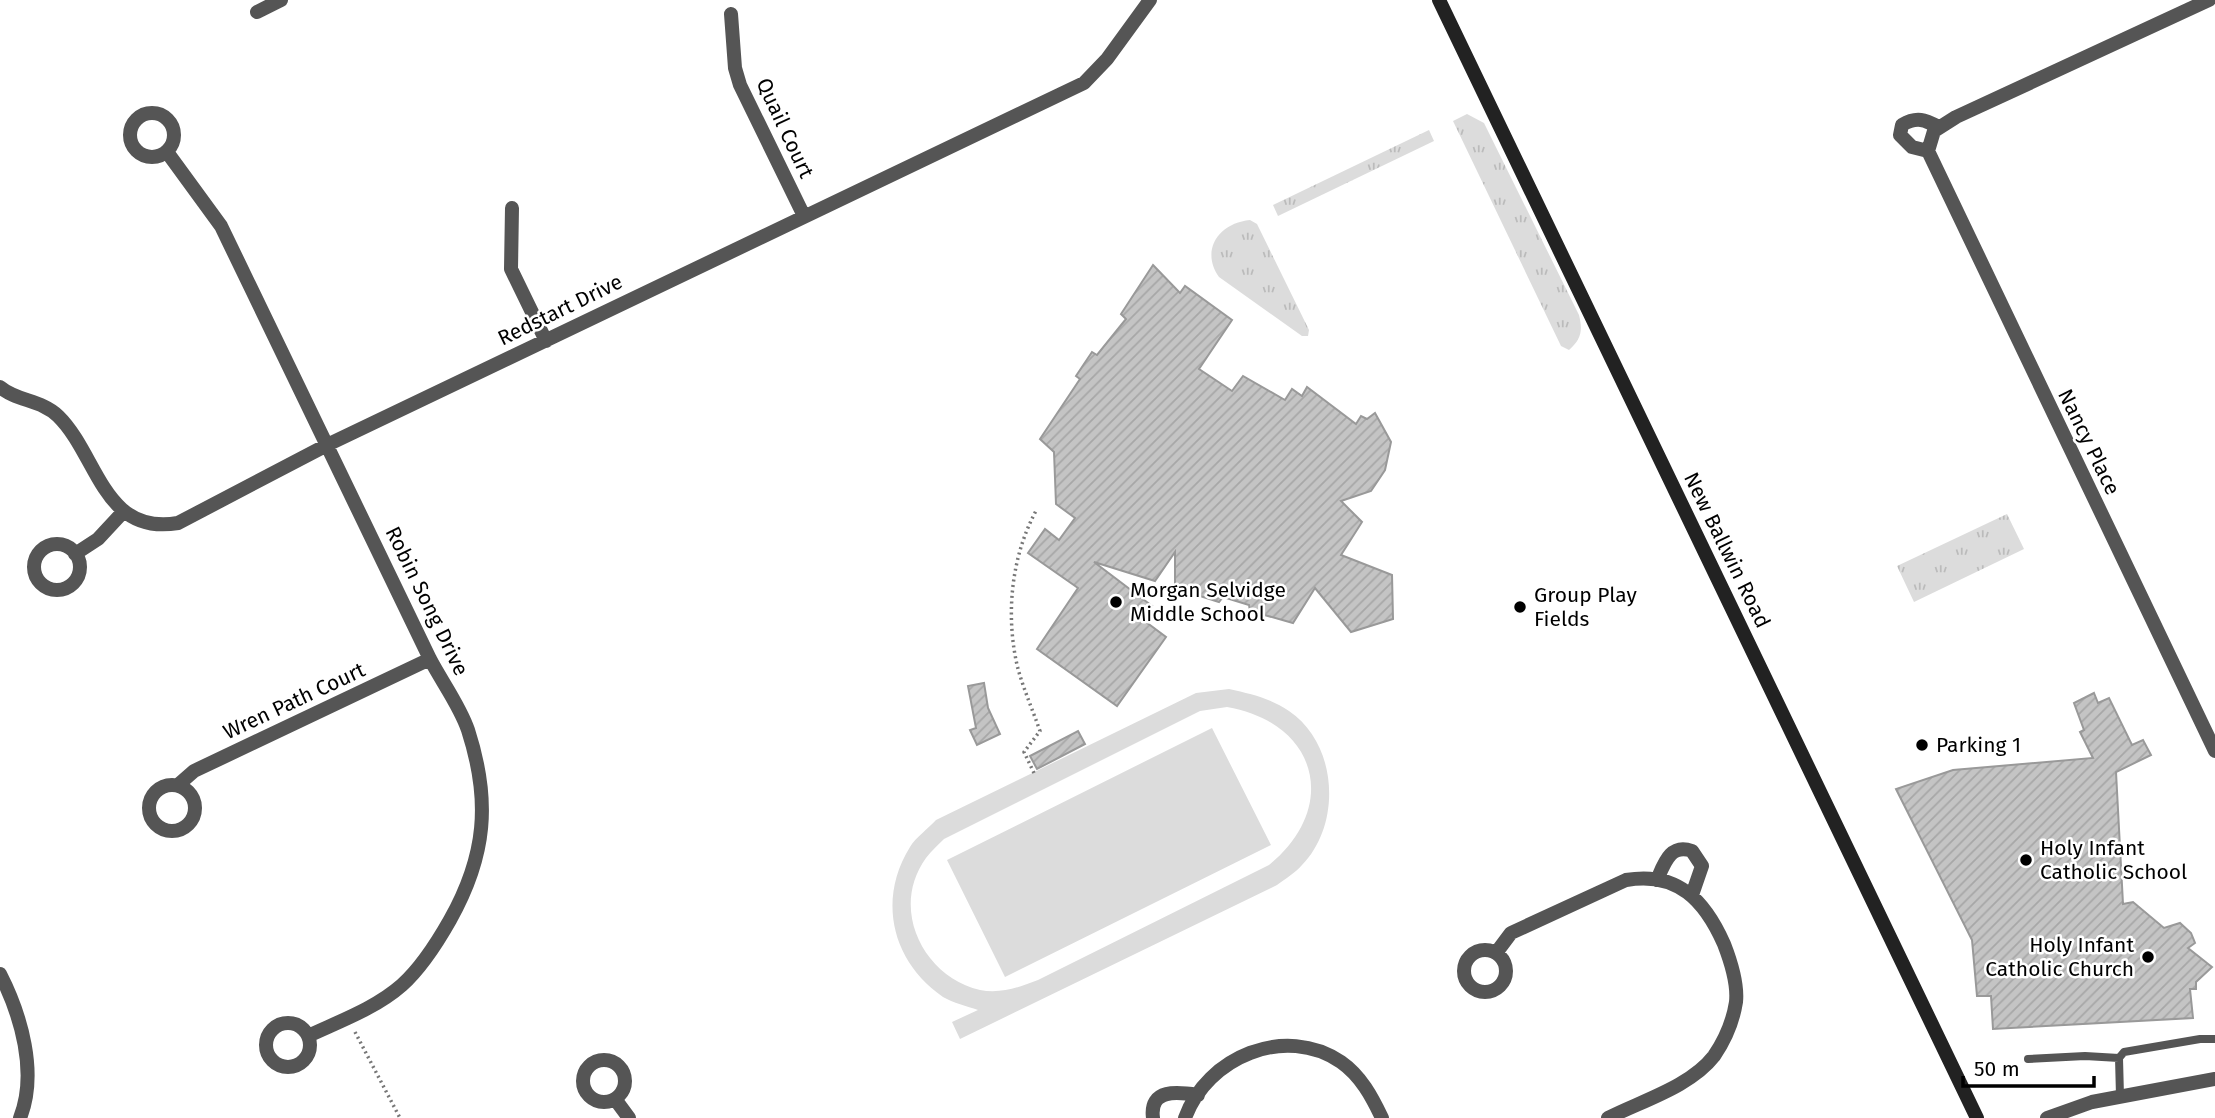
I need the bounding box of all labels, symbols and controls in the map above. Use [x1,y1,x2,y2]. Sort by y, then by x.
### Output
street label: Quail Court [751,74,820,183]
street label: Redstart Drive [493,269,627,351]
street label: Nancy Place [2052,385,2126,499]
street label: New Ballwin Road [1678,468,1776,632]
street label: Robin Song Drive [380,522,474,680]
place label: Morgan Selvidge Middle School [1130,577,1286,627]
place label: Group Play Fields [1534,582,1637,632]
marker: Morgan Selvidge Middle School [1108,594,1124,610]
marker: Group Play Fields [1512,599,1528,615]
street label: Wren Path Court [219,657,369,745]
place label: Parking 1 [1936,732,2021,758]
marker: Parking 1 [1914,737,1930,753]
place label: Holy Infant Catholic School [2040,835,2187,885]
marker: Holy Infant Catholic School [2018,852,2034,868]
place label: Holy Infant Catholic Church [1985,932,2134,982]
marker: Holy Infant Catholic Church [2140,949,2156,965]
scale bar [1963,1044,2094,1088]
text: 50 m [1974,1056,2020,1082]

